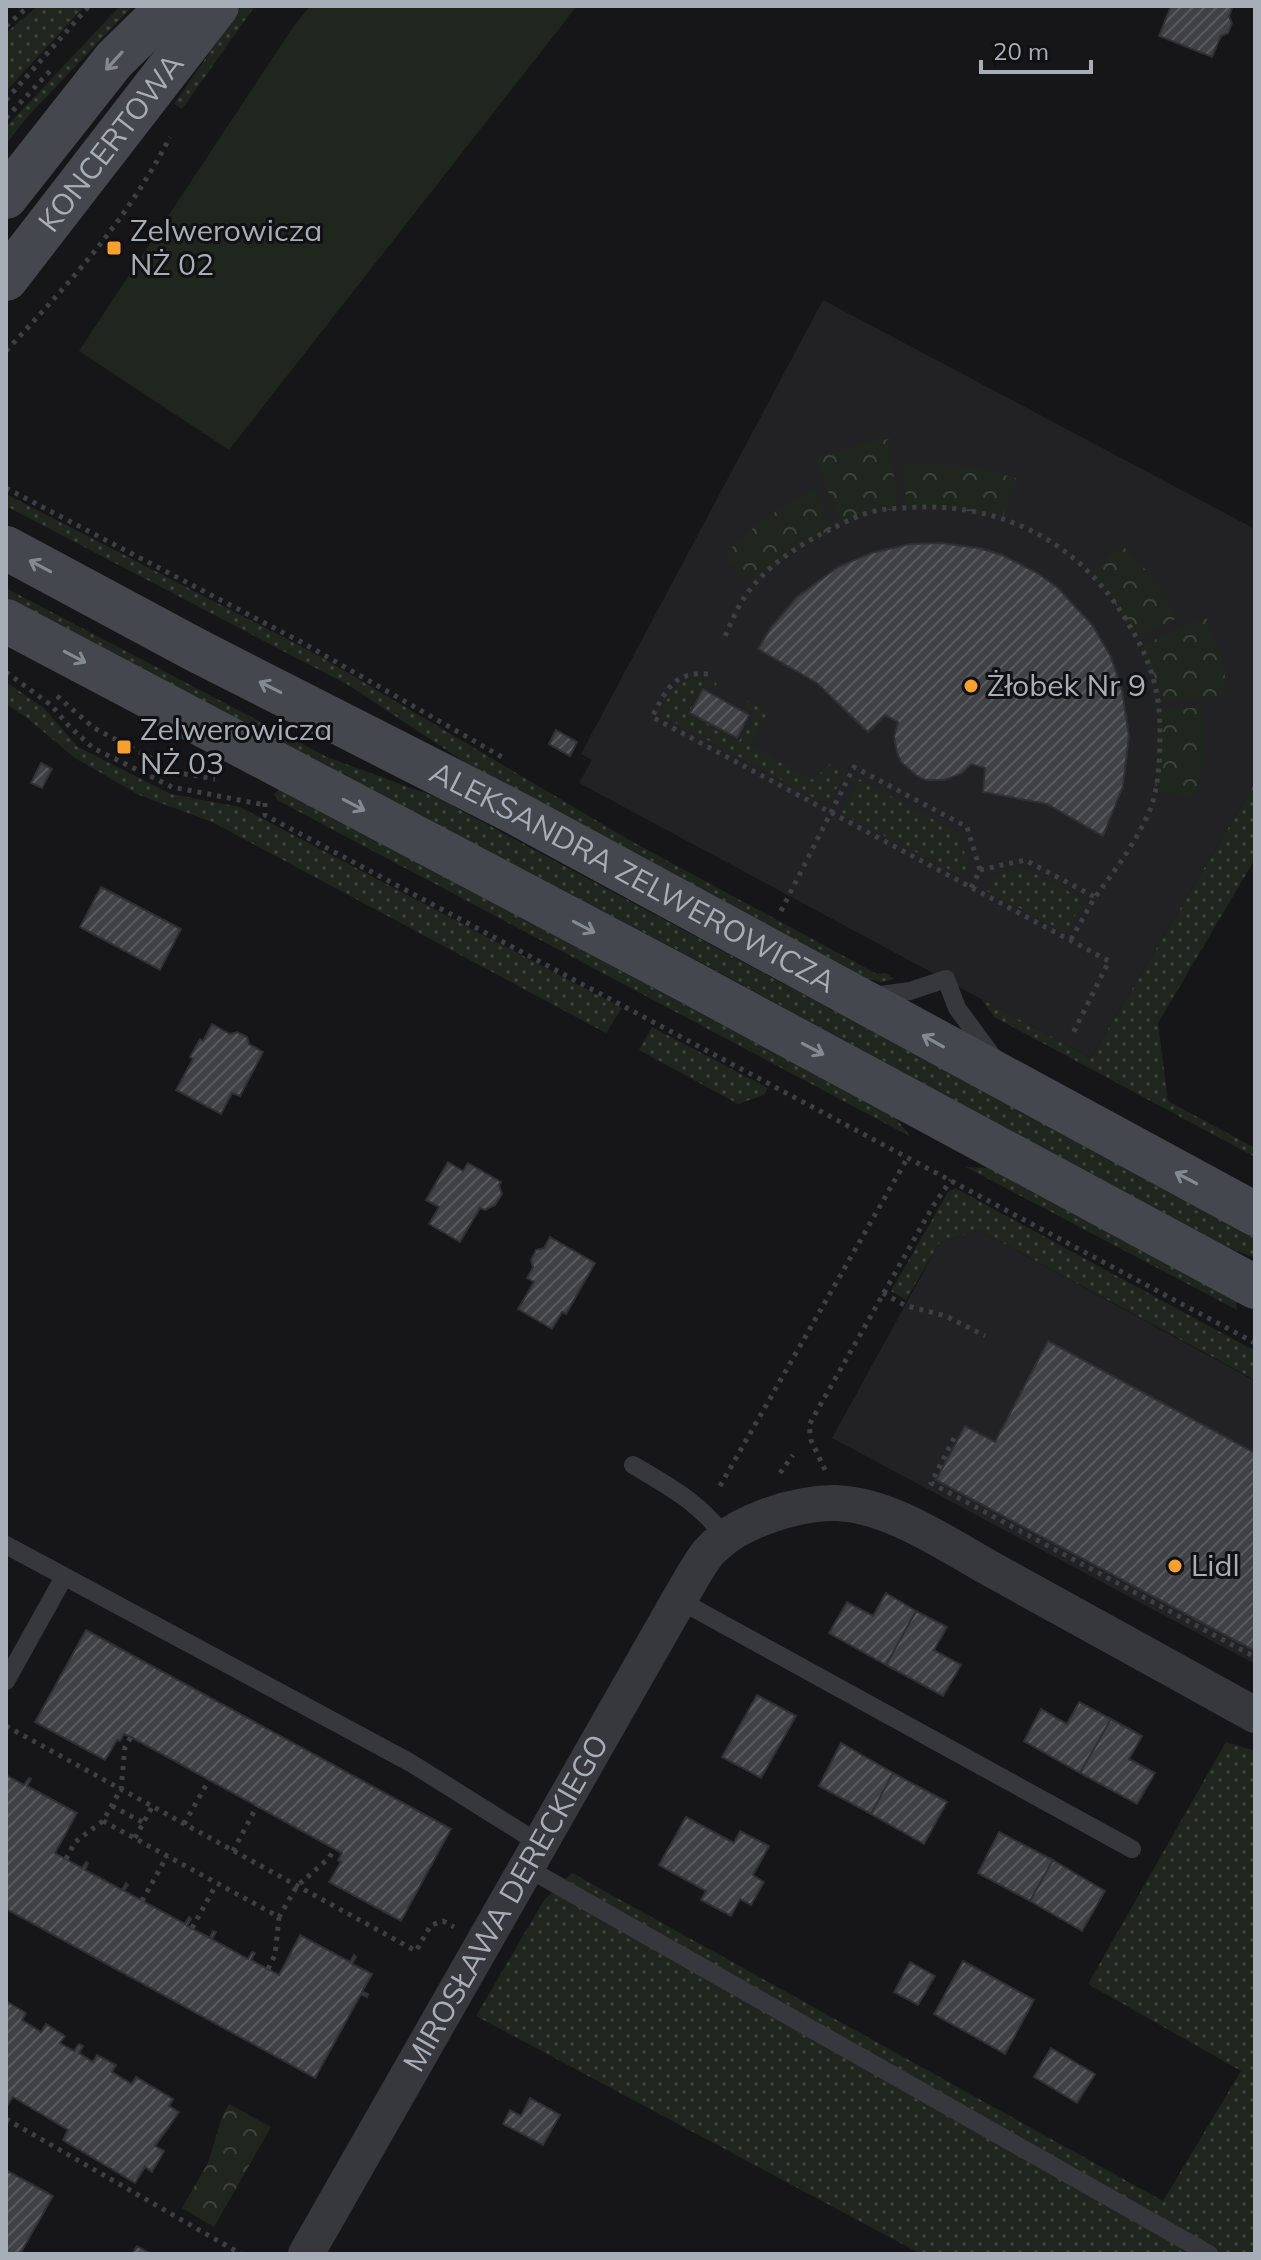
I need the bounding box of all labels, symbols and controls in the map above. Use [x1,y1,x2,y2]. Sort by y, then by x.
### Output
scale bar [981,24,1091,74]
text: 20 m [993,36,1049,66]
street label: KONCERTOWA [30,45,191,239]
one-way arrow [105,51,123,71]
place label: Zelwerowicza NŻ 02 [130,211,322,283]
marker: Zelwerowicza NŻ 02 [105,239,123,257]
one-way arrow [29,558,52,574]
one-way arrow [63,650,86,666]
place label: Żłobek Nr 9 [987,666,1146,704]
marker: Żłobek Nr 9 [962,677,980,695]
one-way arrow [258,679,282,695]
place label: Zelwerowicza NŻ 03 [140,710,332,782]
marker: Zelwerowicza NŻ 03 [115,738,133,756]
street label: ALEKSANDRA ZELWEROWICZA [424,752,842,1001]
one-way arrow [342,797,366,813]
one-way arrow [572,919,596,935]
one-way arrow [921,1033,945,1049]
one-way arrow [801,1042,825,1058]
one-way arrow [1175,1169,1199,1185]
place label: Lidl [1191,1546,1240,1584]
marker: Lidl [1166,1557,1184,1575]
street label: MIROSŁAWA DERECKIEGO [394,1727,616,2078]

